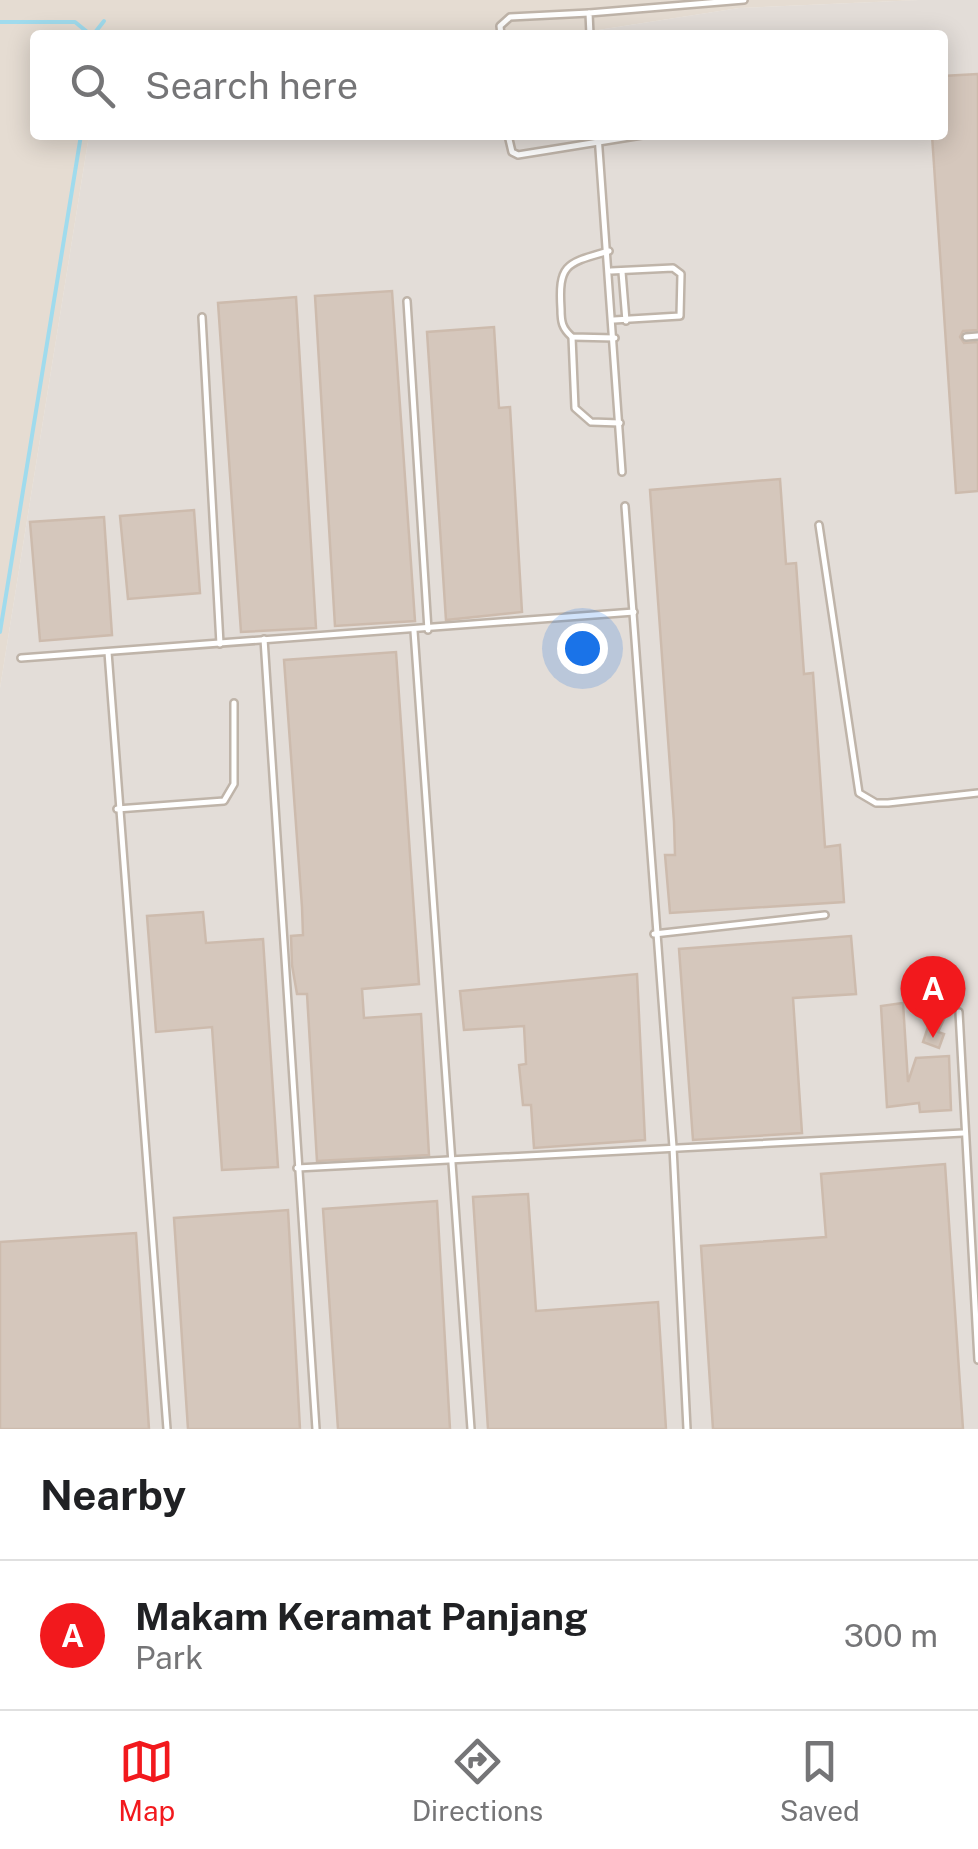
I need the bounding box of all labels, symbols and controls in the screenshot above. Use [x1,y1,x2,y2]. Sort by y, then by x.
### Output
search box [30,30,948,140]
icon: search [65,58,120,113]
text: Search here [145,63,358,108]
your location [557,623,608,674]
pin: A [900,956,966,1038]
text: Nearby [40,1470,186,1519]
text: Makam Keramat Panjang [135,1594,588,1639]
text: A [61,1617,84,1654]
text: 300 m [844,1617,938,1654]
text: Park [135,1639,203,1676]
tab: Map [118,1734,175,1827]
tab: Directions [412,1734,543,1827]
tab: Saved [780,1734,860,1827]

